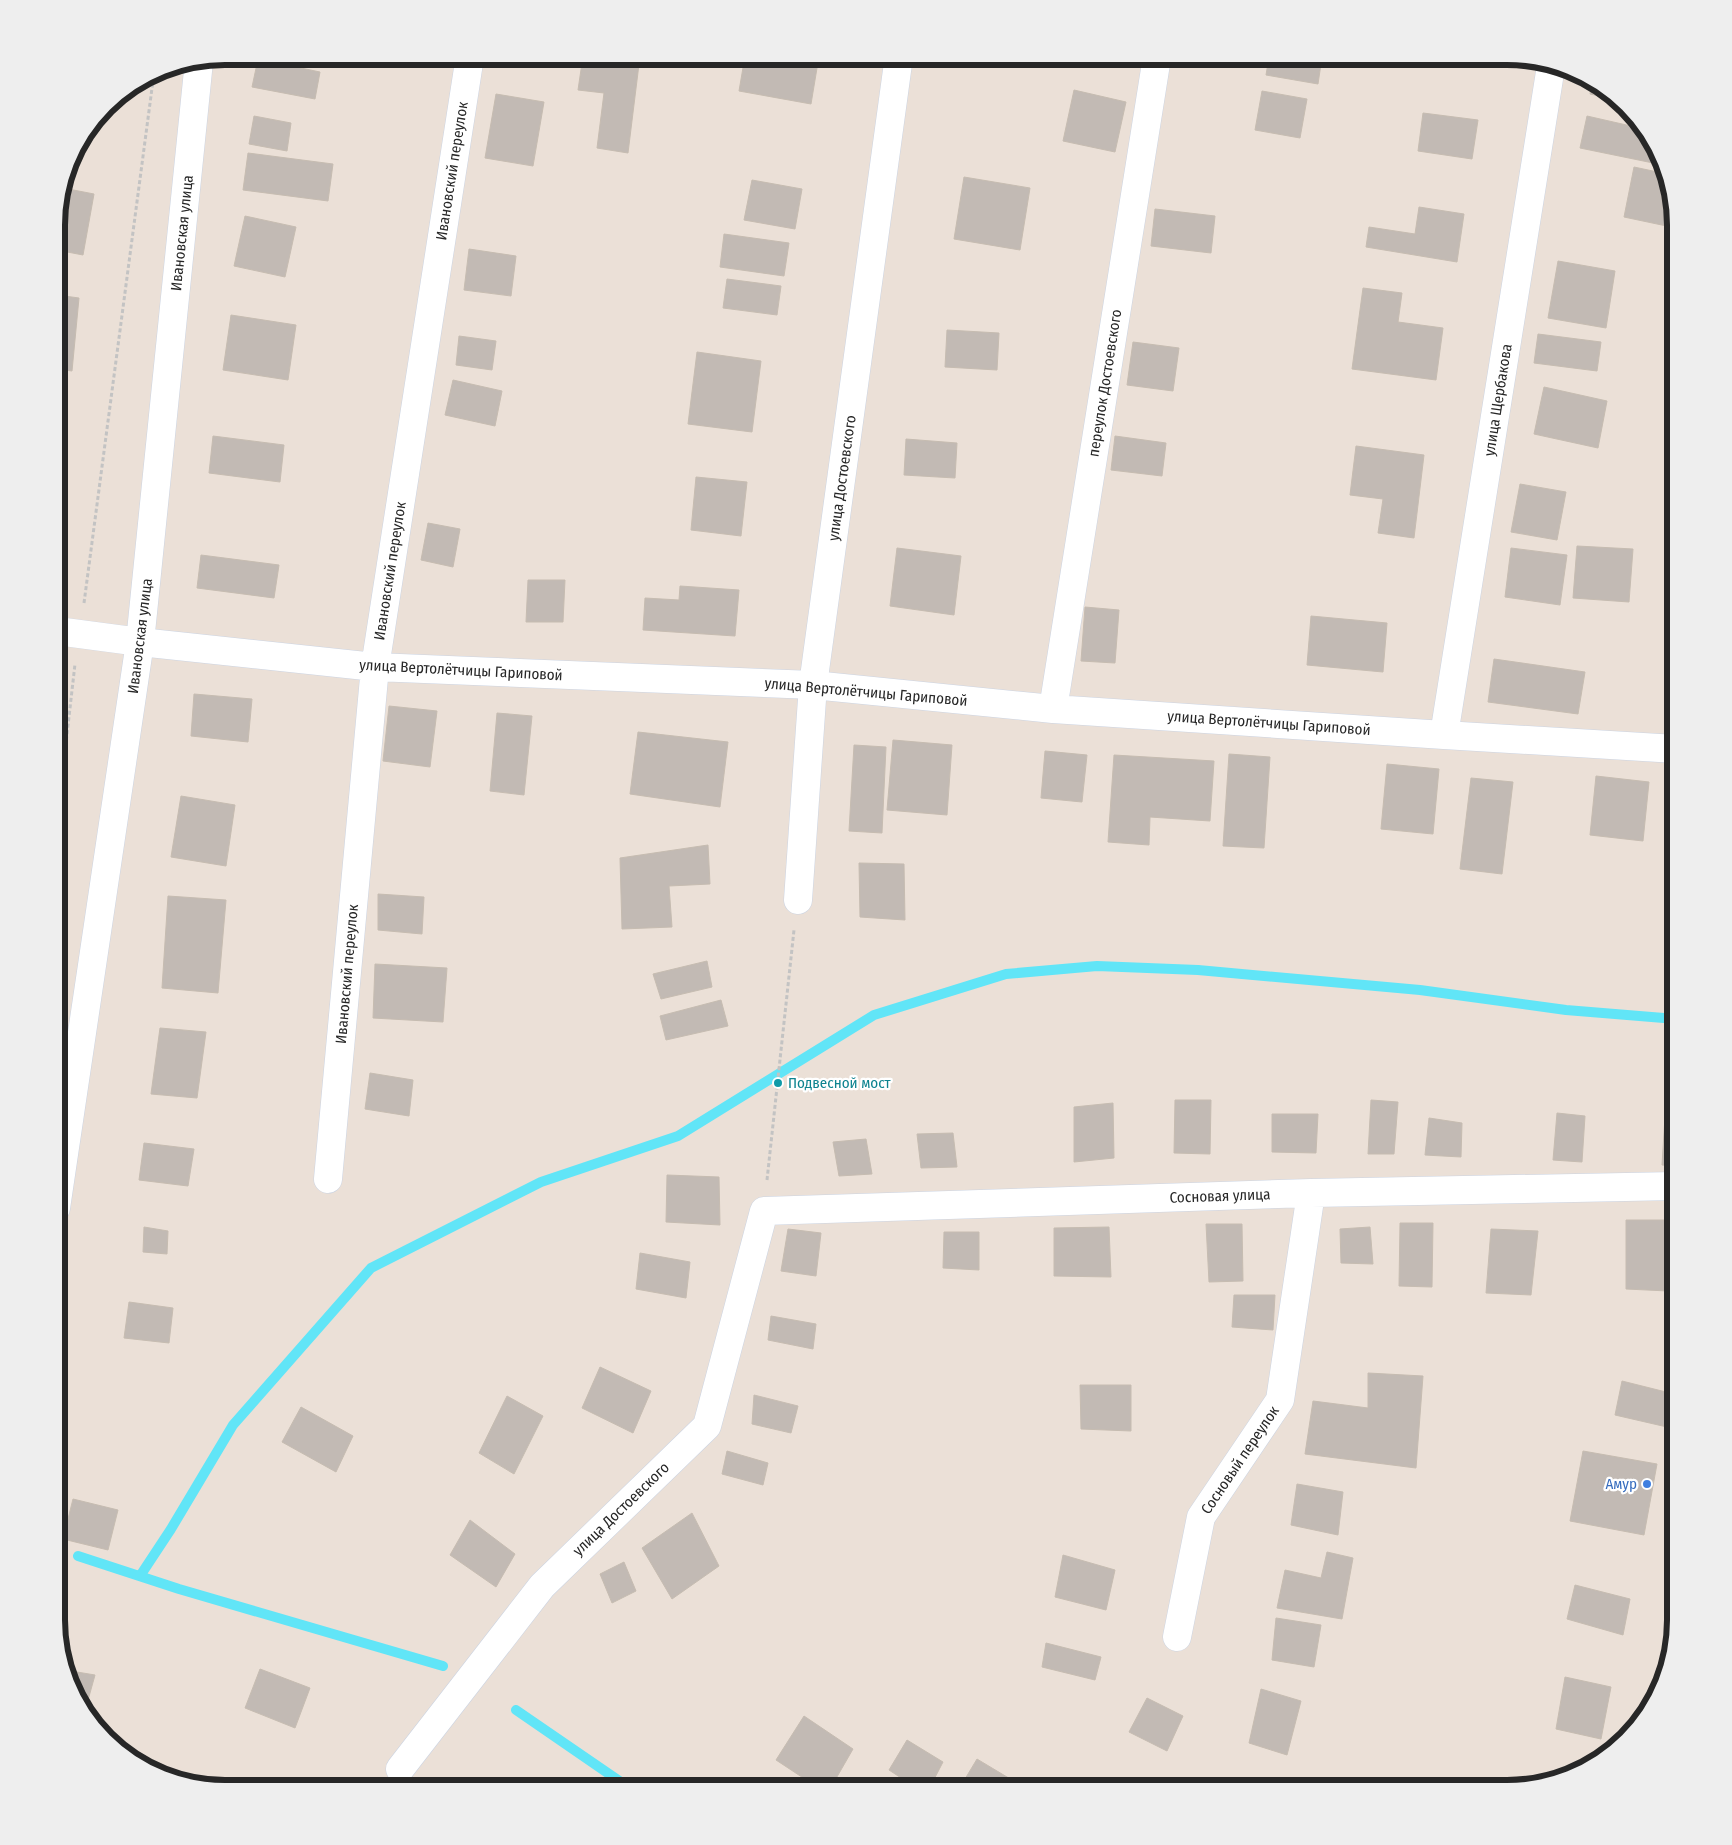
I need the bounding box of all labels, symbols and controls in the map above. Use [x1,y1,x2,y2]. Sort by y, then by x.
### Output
street label: Ивановский переулок [432,100,472,242]
street label: Ивановская улица [167,174,197,292]
street label: переулок Достоевского [1084,308,1126,458]
street label: улица Щербакова [1480,343,1516,457]
street label: улица Достоевского [824,414,860,542]
street label: Ивановский переулок [370,500,410,642]
street label: Ивановская улица [124,577,156,695]
street label: улица Вертолётчицы Гариповой [359,656,563,684]
street label: улица Вертолётчицы Гариповой [764,674,968,710]
street label: улица Вертолётчицы Гариповой [1167,707,1371,739]
street label: Ивановский переулок [332,903,362,1045]
place label: Подвесной мост [788,1074,892,1092]
marker: Подвесной мост [772,1077,784,1089]
street label: Сосновая улица [1169,1185,1271,1207]
street label: Сосновый переулок [1197,1403,1283,1517]
street label: улица Достоевского [569,1458,673,1560]
place label: Амур [1605,1475,1637,1493]
marker: Амур [1641,1478,1653,1490]

